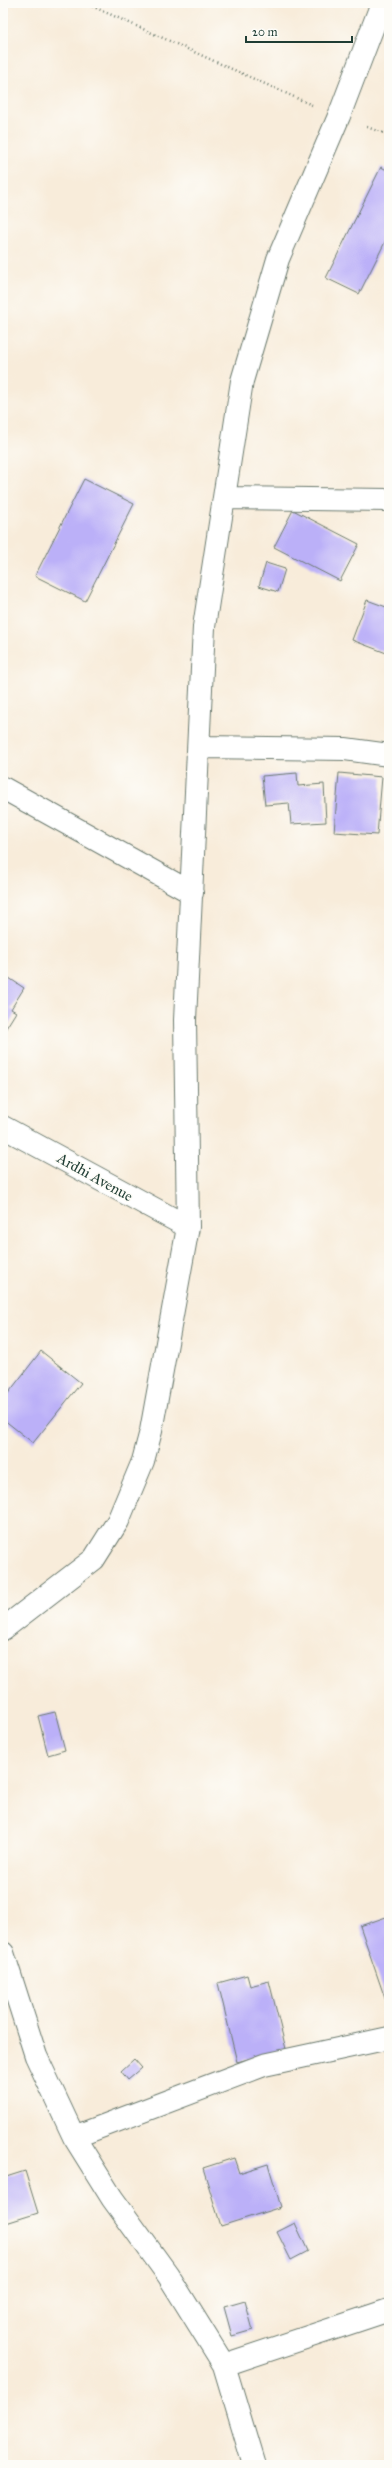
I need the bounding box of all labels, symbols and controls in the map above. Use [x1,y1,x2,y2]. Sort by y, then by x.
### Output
scale bar [246,18,352,44]
text: 20 m [252,25,278,39]
street label: Ardhi Avenue [53,1148,136,1205]

